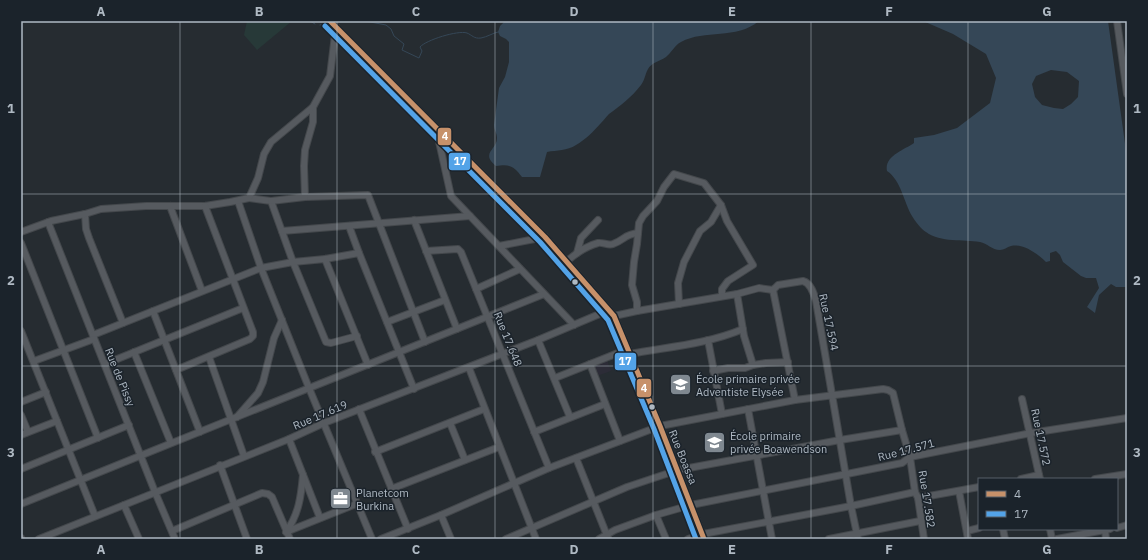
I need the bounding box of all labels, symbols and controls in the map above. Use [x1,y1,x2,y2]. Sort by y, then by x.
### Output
text: A [97,3,106,20]
text: B [255,3,264,20]
text: C [412,3,421,20]
text: D [569,3,579,20]
text: E [728,3,736,20]
text: F [885,3,893,20]
text: G [1042,3,1052,20]
text: 1 [7,100,15,117]
text: 1 [1133,100,1141,117]
line badge: 4 [437,127,452,146]
text: 4 [442,129,449,143]
line badge: 17 [448,152,471,171]
text: 17 [453,154,467,168]
text: 2 [7,272,15,289]
text: 2 [1133,272,1141,289]
unlabelled marker [570,277,580,287]
street label: Rue 17.594 [816,292,842,352]
street label: Rue 17.648 [491,310,525,368]
street label: Rue de Pissy [102,345,138,409]
line badge: 17 [614,352,637,371]
text: 17 [618,354,632,368]
school or university icon: École primaire privée Adventiste Elysée [668,372,694,398]
place label: École primaire privée Adventiste Elysée [696,372,800,399]
line badge: 4 [636,378,652,398]
text: 4 [641,381,648,395]
street label: Rue 17.619 [291,397,349,433]
unlabelled marker [647,402,657,412]
street label: Rue 17.572 [1028,407,1054,467]
street label: Rue Boassa [666,428,700,486]
school or university icon: École primaire privée Boawendson [702,429,728,455]
place label: École primaire privée Boawendson [730,429,827,456]
street label: Rue 17.571 [876,436,936,464]
text: 3 [7,444,15,461]
text: 3 [1133,444,1141,461]
street label: Rue 17.582 [916,469,938,529]
legend [978,478,1118,530]
office icon: Planetcom Burkina [327,486,353,512]
place label: Planetcom Burkina [356,486,409,513]
text: 4 [1014,486,1021,501]
text: 17 [1014,506,1028,521]
text: A [97,541,106,558]
text: B [255,541,264,558]
text: C [412,541,421,558]
text: D [569,541,579,558]
text: E [728,541,736,558]
text: F [885,541,893,558]
text: G [1042,541,1052,558]

